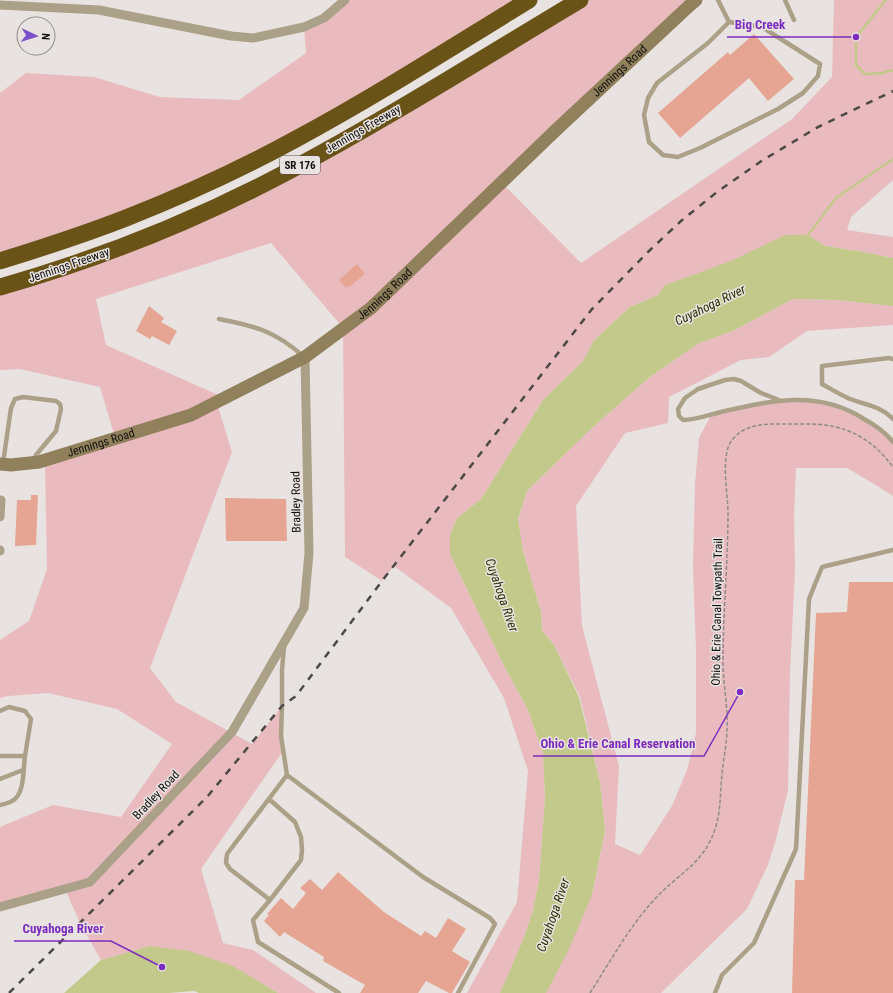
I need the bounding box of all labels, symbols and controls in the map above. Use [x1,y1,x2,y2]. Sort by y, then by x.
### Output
callout: Big Creek [727,12,793,37]
north arrow [16,16,56,56]
text: Big Creek [735,17,786,32]
text: N [39,33,52,41]
street label: Jennings Road [589,42,650,100]
street label: Jennings Freeway [323,102,403,156]
road number: SR 176 [280,156,320,174]
street label: Jennings Freeway [27,245,111,285]
street label: Jennings Road [354,265,415,323]
water label: Cuyahoga River [672,281,749,329]
street label: Jennings Road [65,426,136,460]
street label: Bradley Road [288,471,304,533]
street label: Ohio & Erie Canal Towpath Trail [709,538,725,686]
water label: Cuyahoga River [482,556,522,635]
callout: Ohio & Erie Canal Reservation [533,731,704,756]
text: Ohio & Erie Canal Reservation [541,736,695,751]
street label: Bradley Road [130,768,182,822]
water label: Cuyahoga River [533,875,573,954]
callout: Cuyahoga River [14,916,111,941]
text: Cuyahoga River [23,921,104,936]

